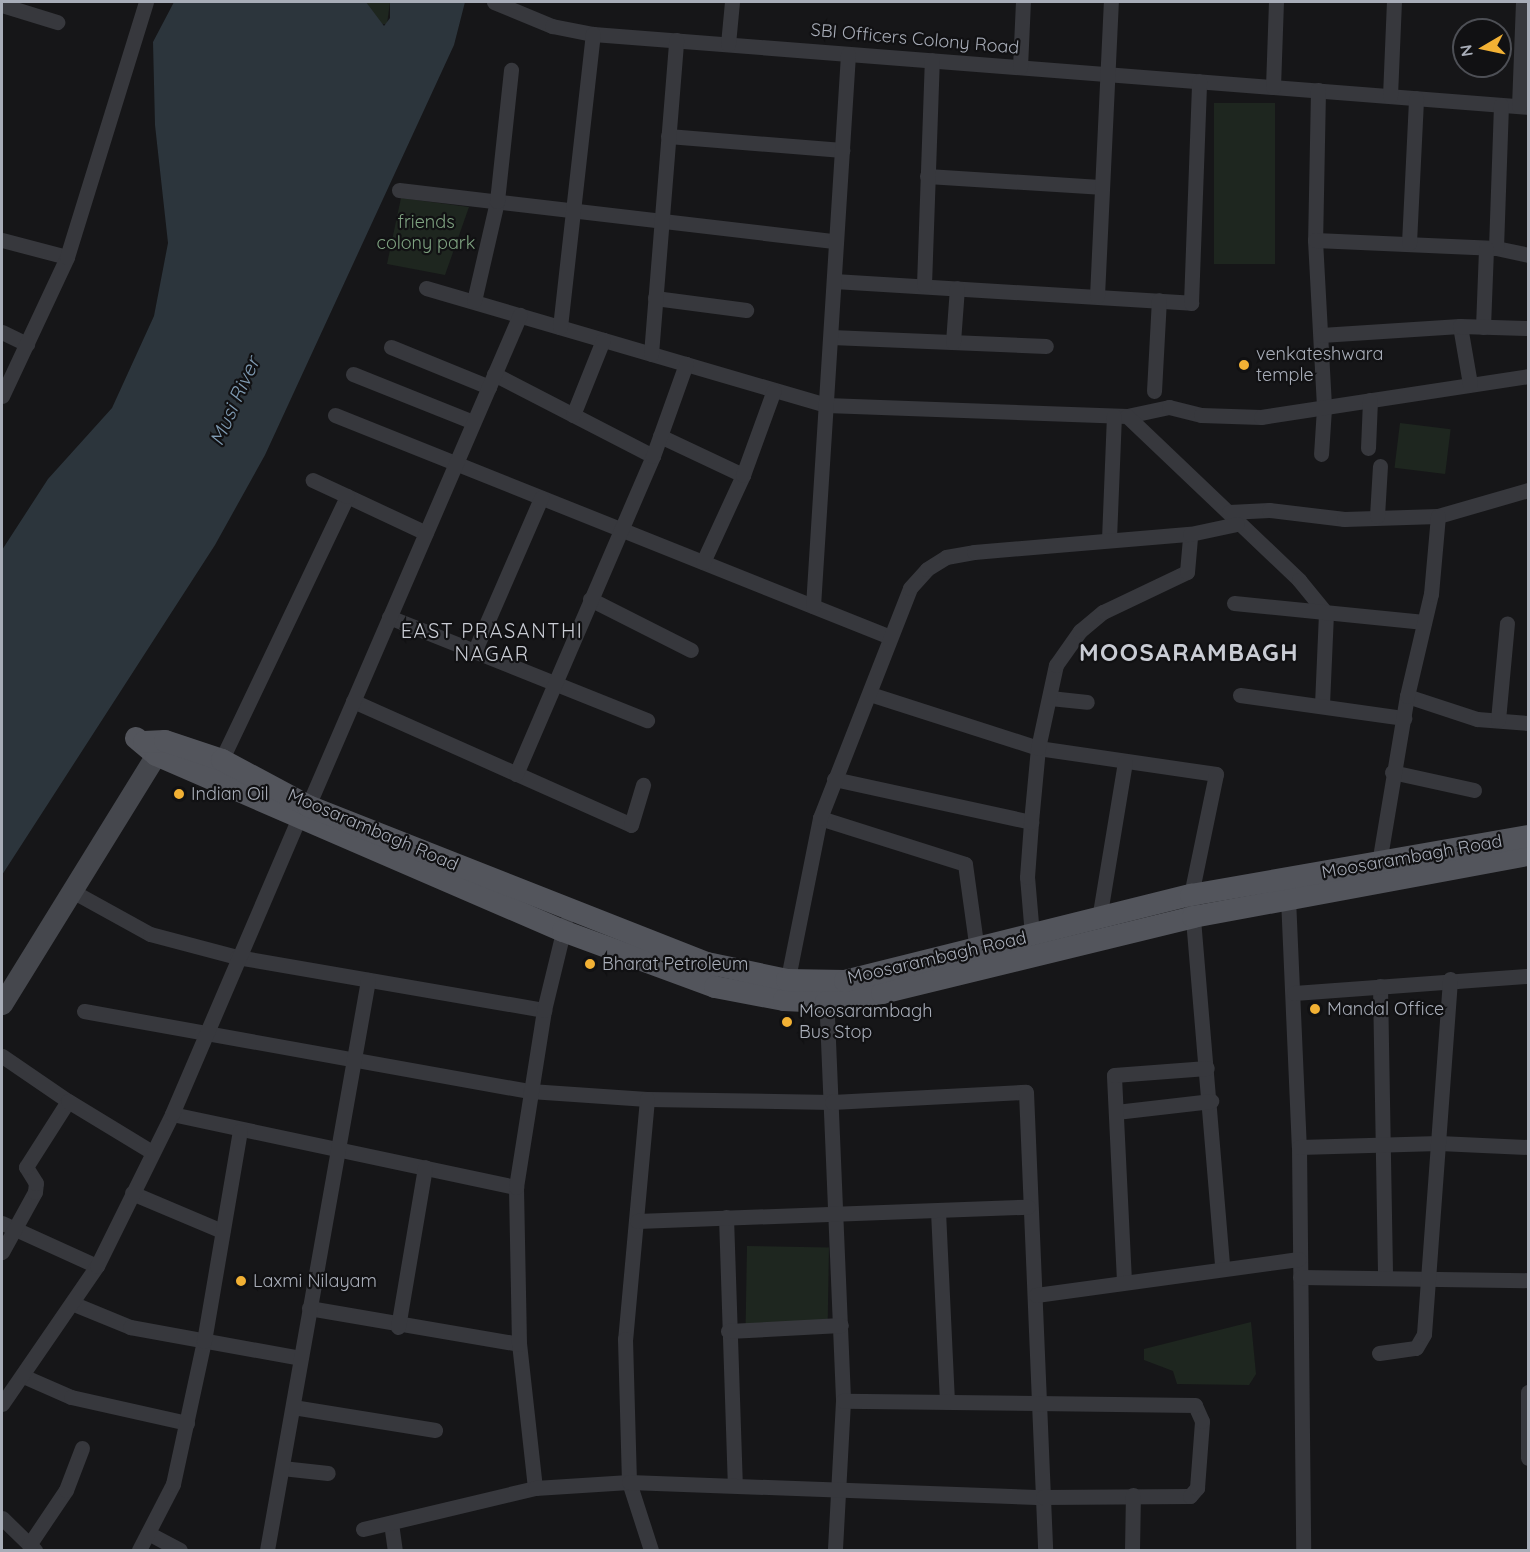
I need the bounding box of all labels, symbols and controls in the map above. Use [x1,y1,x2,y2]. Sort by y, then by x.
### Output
north arrow [1452,18,1512,78]
street label: SBI Officers Colony Road [810,19,1020,59]
text: N [1455,43,1477,58]
park label: friends colony park [377,212,475,254]
place label: venkateshwara temple [1256,344,1383,386]
water label: Musi River [204,353,264,449]
marker: venkateshwara temple [1237,358,1251,372]
district label: EAST PRASANTHI NAGAR [401,619,583,666]
district label: MOOSARAMBAGH [1079,639,1299,667]
place label: Indian Oil [191,783,269,805]
street label: Moosarambagh Road [285,784,461,876]
marker: Indian Oil [172,787,186,801]
street label: Moosarambagh Road [1320,830,1504,884]
street label: Moosarambagh Road [845,927,1029,989]
place label: Bharat Petroleum [602,953,748,975]
marker: Bharat Petroleum [583,957,597,971]
place label: Mandal Office [1327,998,1444,1020]
place label: Moosarambagh Bus Stop [799,1001,932,1044]
marker: Mandal Office [1308,1002,1322,1016]
marker: Moosarambagh Bus Stop [780,1015,794,1029]
place label: Laxmi Nilayam [253,1270,377,1292]
marker: Laxmi Nilayam [234,1274,248,1288]

